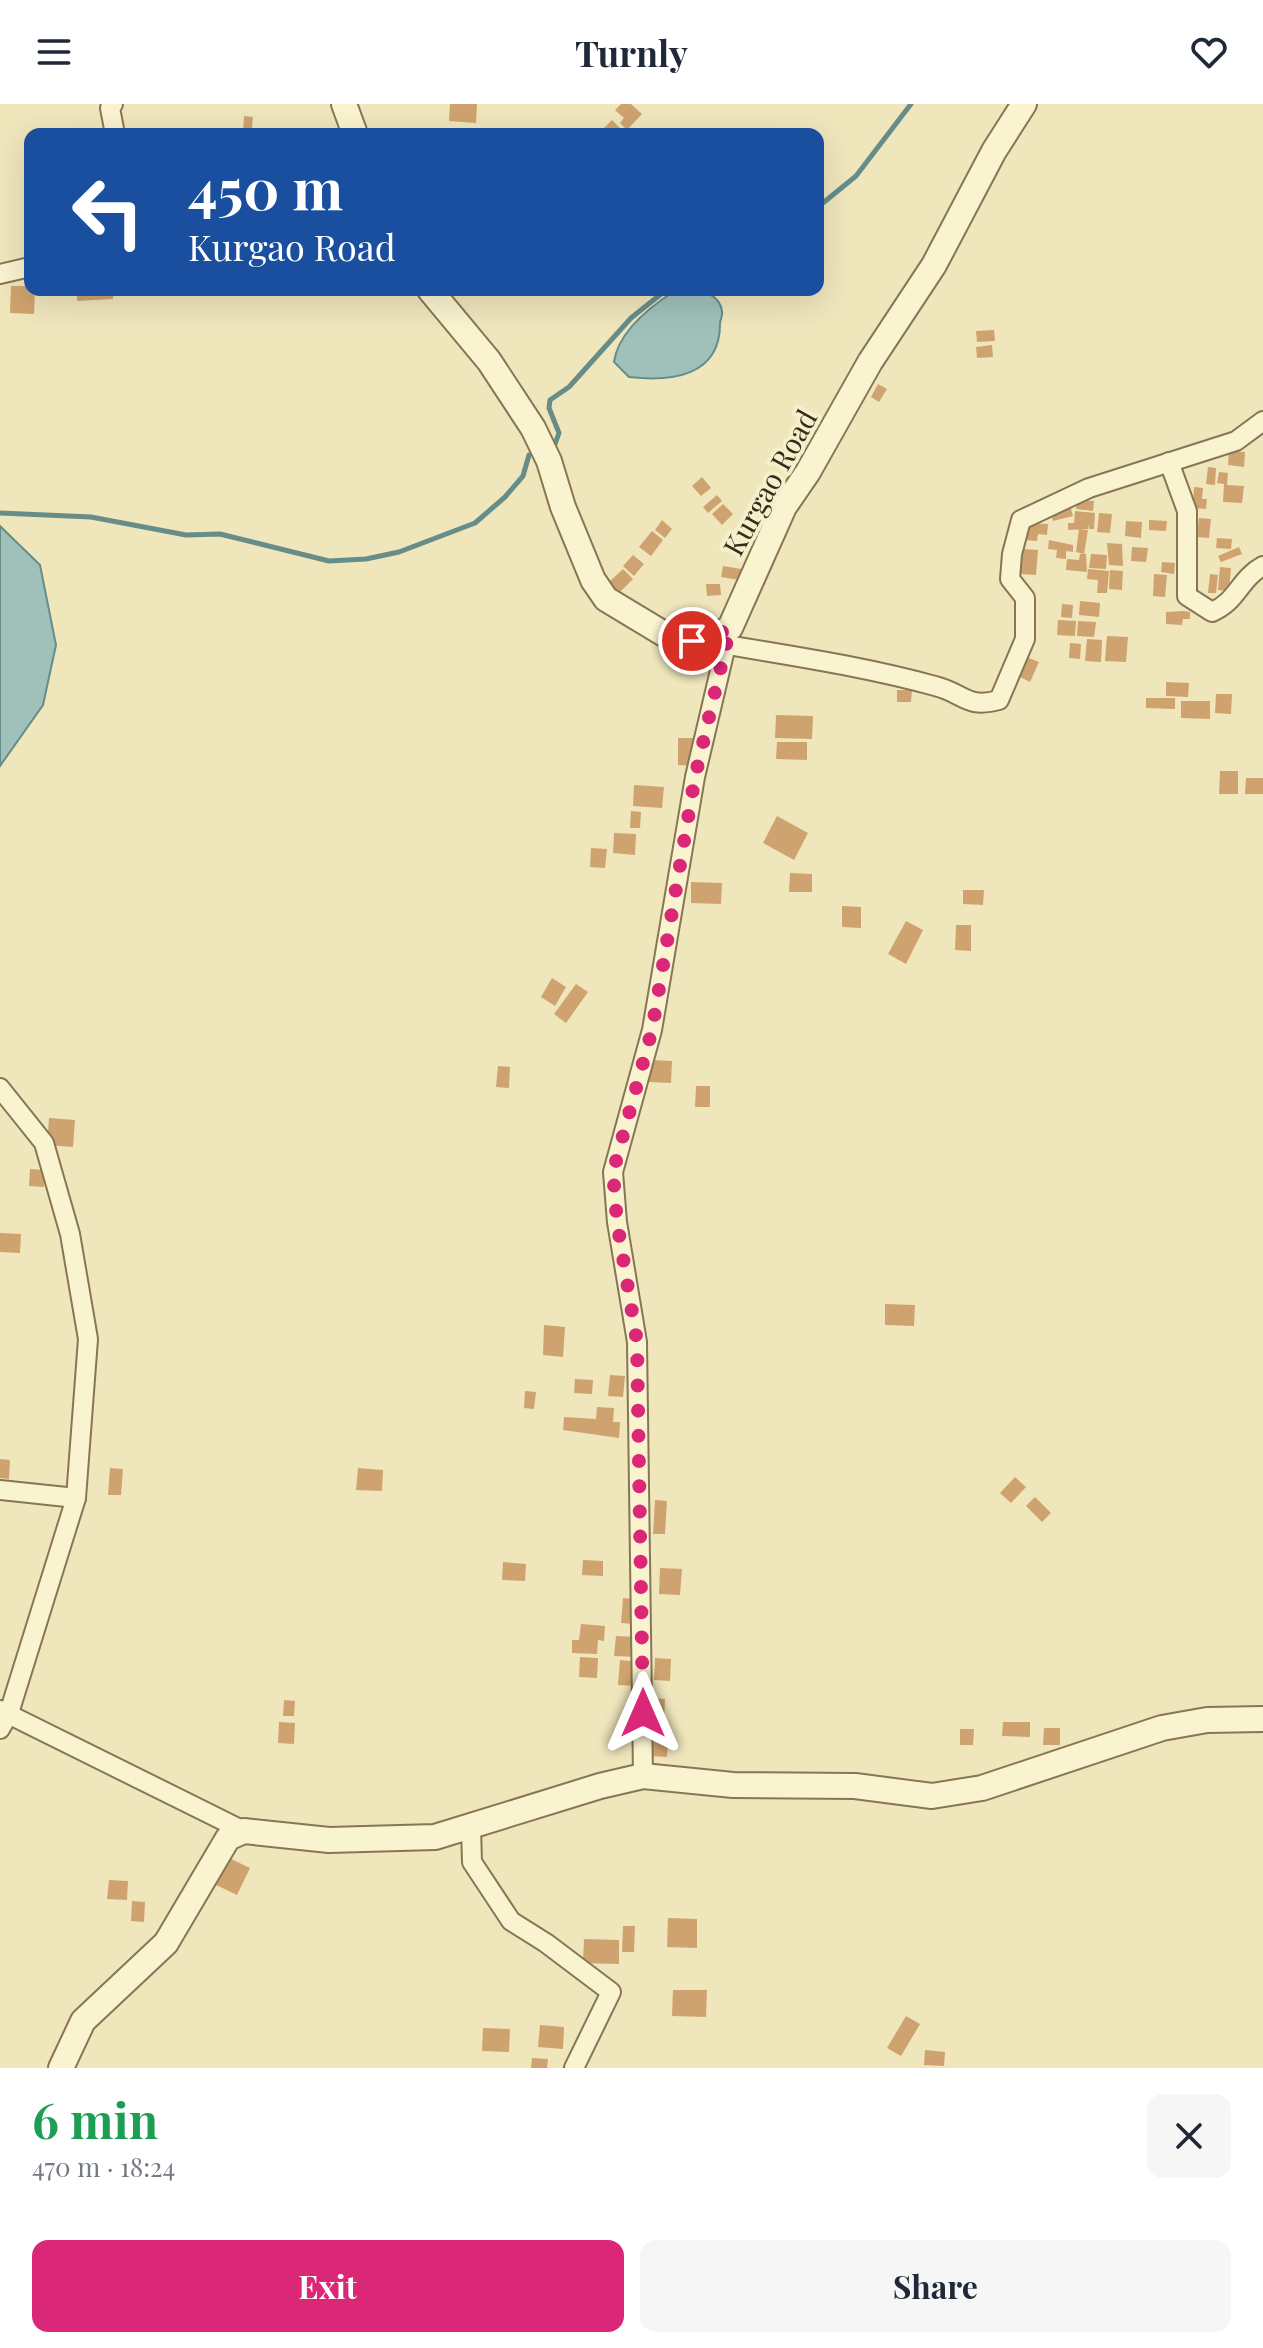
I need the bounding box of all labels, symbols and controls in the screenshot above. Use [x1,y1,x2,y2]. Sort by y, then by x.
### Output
text: Turnly [575,28,688,76]
icon: menu [32,30,76,74]
icon: heart [1187,30,1231,74]
text: 450 m [188,150,343,225]
icon: left [56,160,160,264]
text: Kurgao Road [188,222,396,270]
street label: Kurgao Road [714,402,824,562]
pin [658,607,726,675]
icon: arrive [670,619,714,663]
position arrow [601,1671,685,1755]
text: 6 min [32,2087,158,2151]
button: close [1147,2094,1231,2178]
text: 470 m · 18:24 [32,2149,175,2184]
button: Exit [32,2240,624,2332]
button: Share [640,2240,1231,2332]

